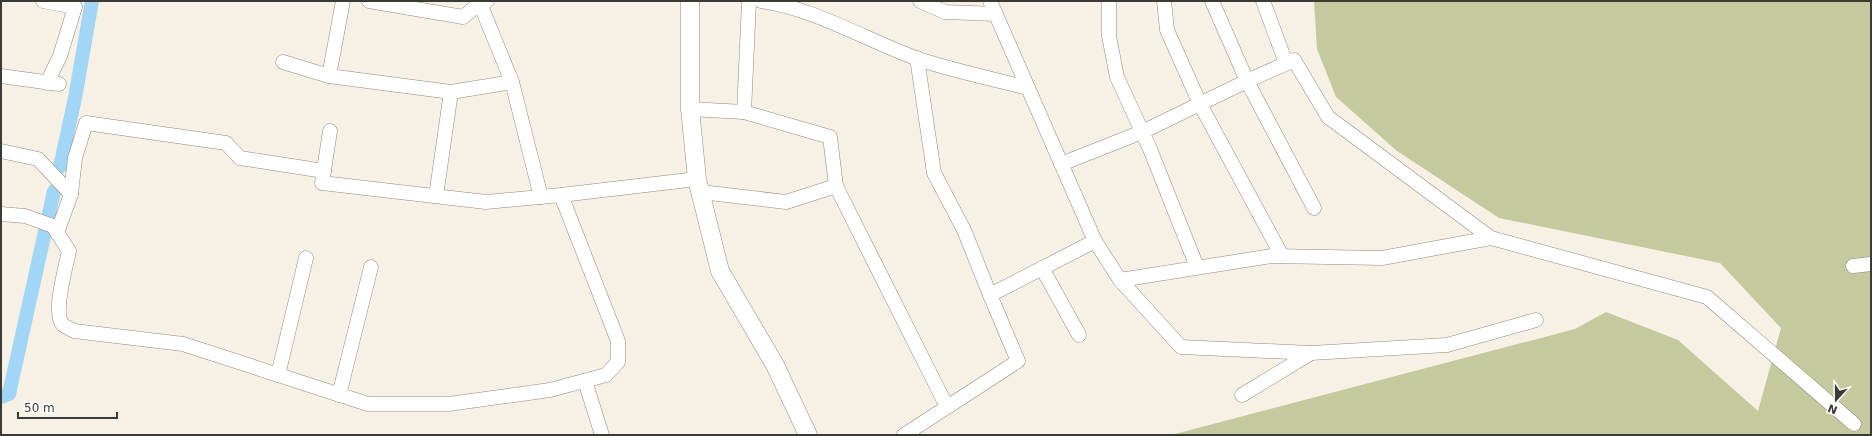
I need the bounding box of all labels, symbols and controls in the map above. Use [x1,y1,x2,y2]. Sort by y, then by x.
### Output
north arrow [1816,380,1856,420]
scale bar [18,394,117,420]
text: 50 m [24,401,55,415]
text: N [1826,401,1839,417]

